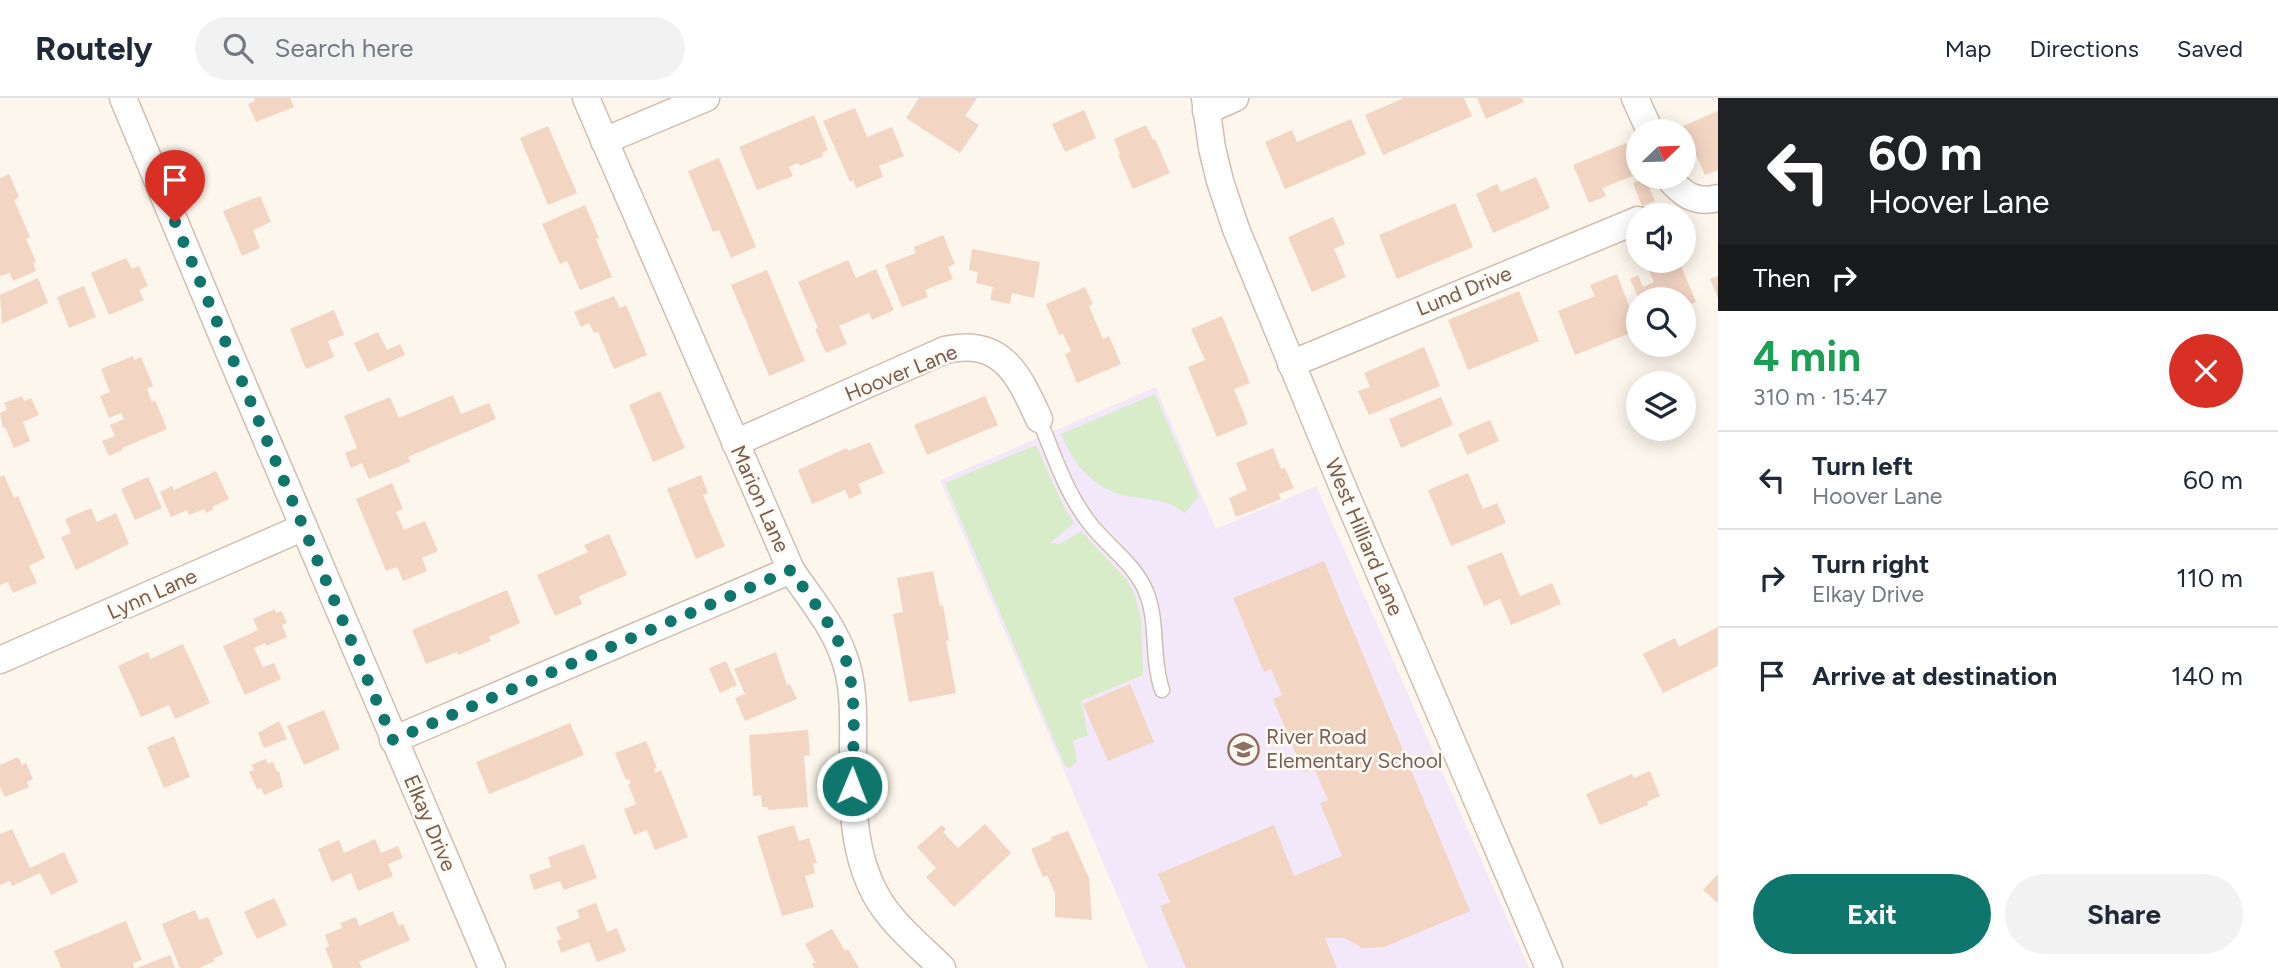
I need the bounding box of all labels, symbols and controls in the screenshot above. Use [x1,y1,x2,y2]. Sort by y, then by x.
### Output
search box [195,17,685,80]
text: Routely [35,29,153,68]
icon: search [219,29,257,67]
text: Search here [275,32,414,64]
text: Map [1945,34,1991,63]
text: Directions [2029,34,2139,63]
text: Saved [2177,34,2243,63]
north arrow [1626,119,1696,189]
map controls [1626,119,1696,441]
text: 60 m [1868,123,1983,182]
icon: left [1753,126,1844,217]
pin [145,150,205,222]
icon: arrive [156,161,194,199]
text: Hoover Lane [1868,183,2049,221]
button: sound [1626,203,1696,273]
icon: right [1825,259,1863,297]
street label: Lund Drive [1413,260,1515,321]
text: Then [1753,262,1811,294]
button: search [1626,287,1696,357]
text: 4 min [1753,331,1861,382]
button: close [2169,334,2243,408]
street label: Hoover Lane [841,339,961,406]
button: layers [1626,371,1696,441]
text: 310 m · 15:47 [1753,383,1887,411]
street label: Marion Lane [726,441,795,556]
text: Turn left [1812,450,1913,482]
street label: West Hilliard Lane [1320,454,1409,619]
icon: left [1753,461,1791,499]
text: 60 m [2183,464,2243,496]
text: Hoover Lane [1812,482,1942,510]
text: Turn right [1812,548,1929,580]
icon: right [1753,559,1791,597]
text: 110 m [2176,562,2243,594]
street label: Lynn Lane [103,563,200,624]
text: Elkay Drive [1812,580,1924,608]
icon: arrive [1753,657,1791,695]
text: Arrive at destination [1812,660,2057,692]
text: 140 m [2171,660,2243,692]
place label: River Road Elementary School [1266,724,1442,773]
school or university icon: River Road Elementary School [1226,732,1260,766]
position arrow [815,749,889,823]
street label: Elkay Drive [399,771,462,875]
button: Exit [1753,874,1991,954]
button: Share [2005,874,2243,954]

